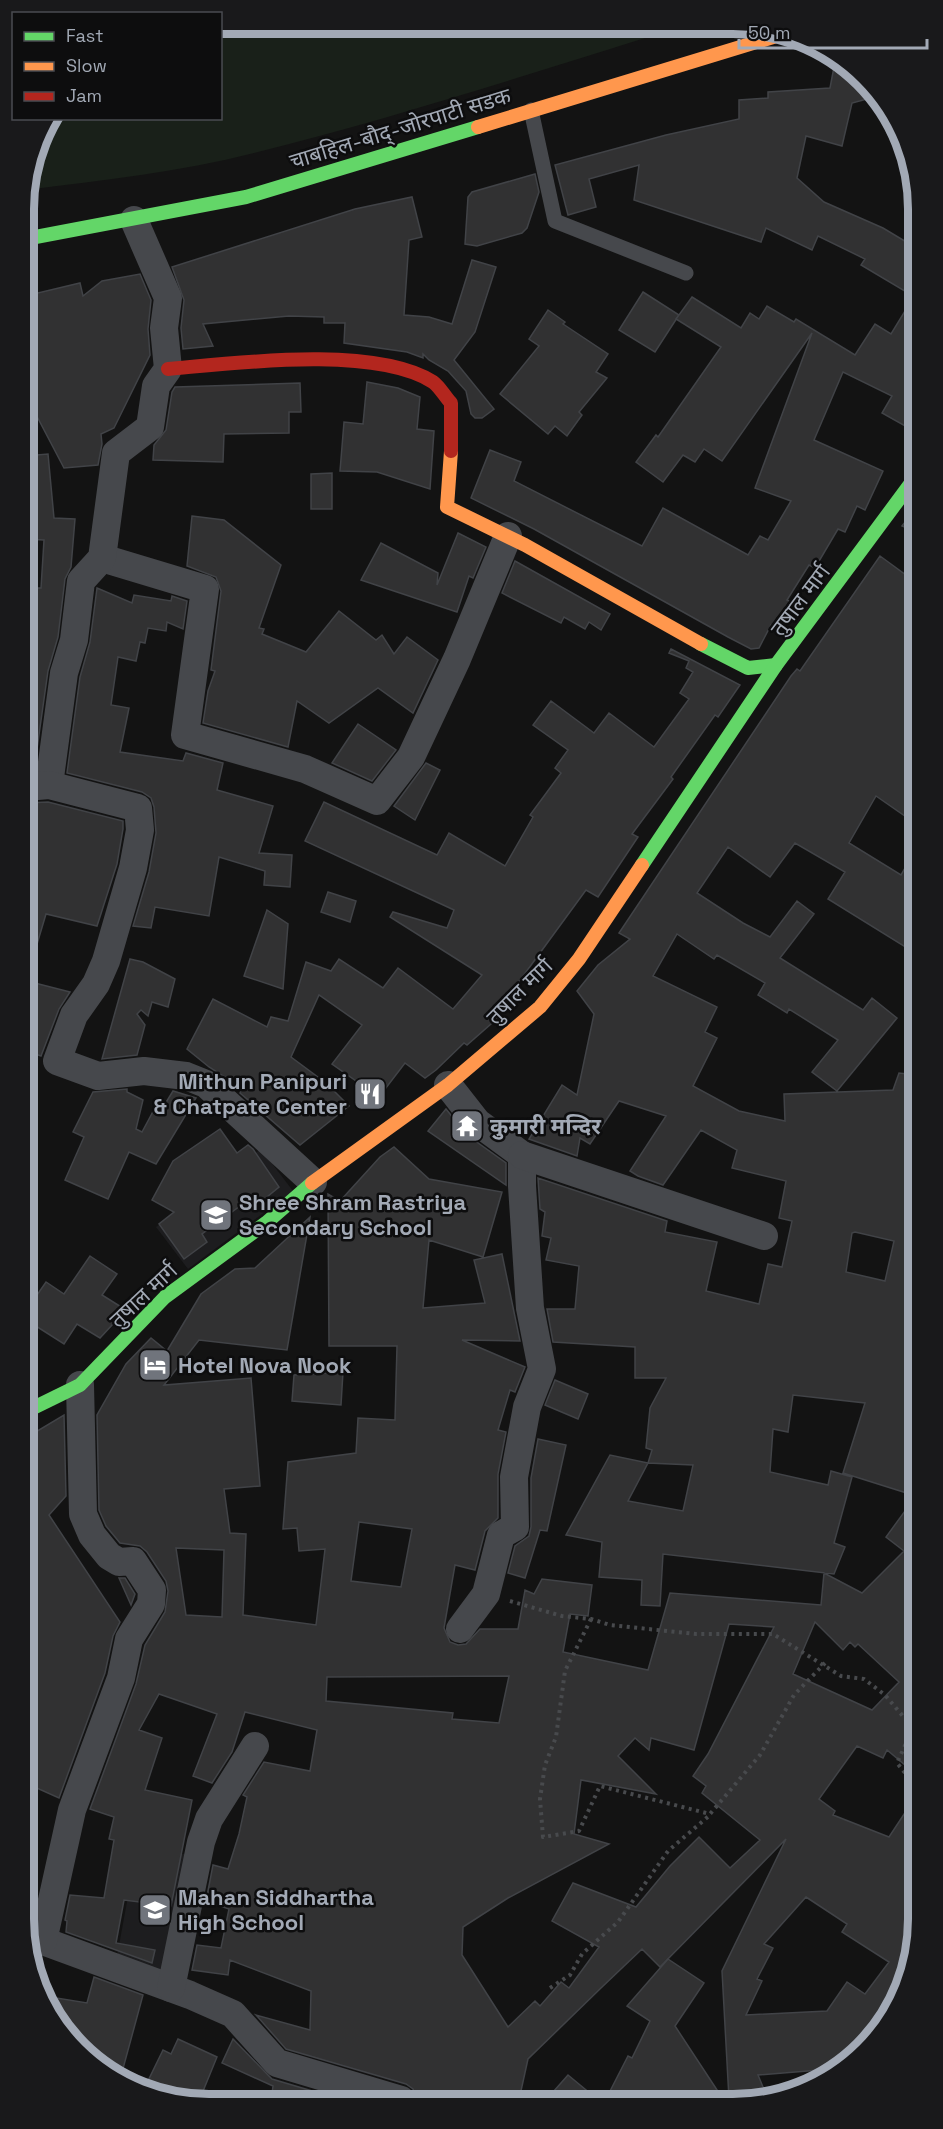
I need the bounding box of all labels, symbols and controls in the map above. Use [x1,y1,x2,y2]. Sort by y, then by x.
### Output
legend [12,12,222,120]
scale bar [739,12,926,50]
text: 50 m [748,21,790,44]
text: Fast [66,24,103,47]
text: Slow [66,54,107,77]
street label: चाबहिल-बौद्-जोरपाटी सडक [286,81,515,176]
text: Jam [66,84,102,107]
street label: तुषाल मार्ग [764,558,837,642]
street label: तुषाल मार्ग [480,951,560,1031]
place label: Mithun Panipuri & Chatpate Center [154,1067,347,1120]
restaurant icon: Mithun Panipuri & Chatpate Center [352,1076,388,1112]
temple icon: कुमारी मन्दिर [449,1108,485,1144]
place label: कुमारी मन्दिर [490,1112,602,1140]
place label: Shree Shram Rastriya Secondary School [239,1188,467,1241]
school or university icon: Shree Shram Rastriya Secondary School [198,1197,234,1233]
street label: तुषाल मार्ग [103,1256,184,1334]
hotel icon: Hotel Nova Nook [137,1347,173,1383]
place label: Hotel Nova Nook [178,1351,352,1379]
place label: Mahan Siddhartha High School [178,1883,374,1936]
school or university icon: Mahan Siddhartha High School [137,1892,173,1928]

